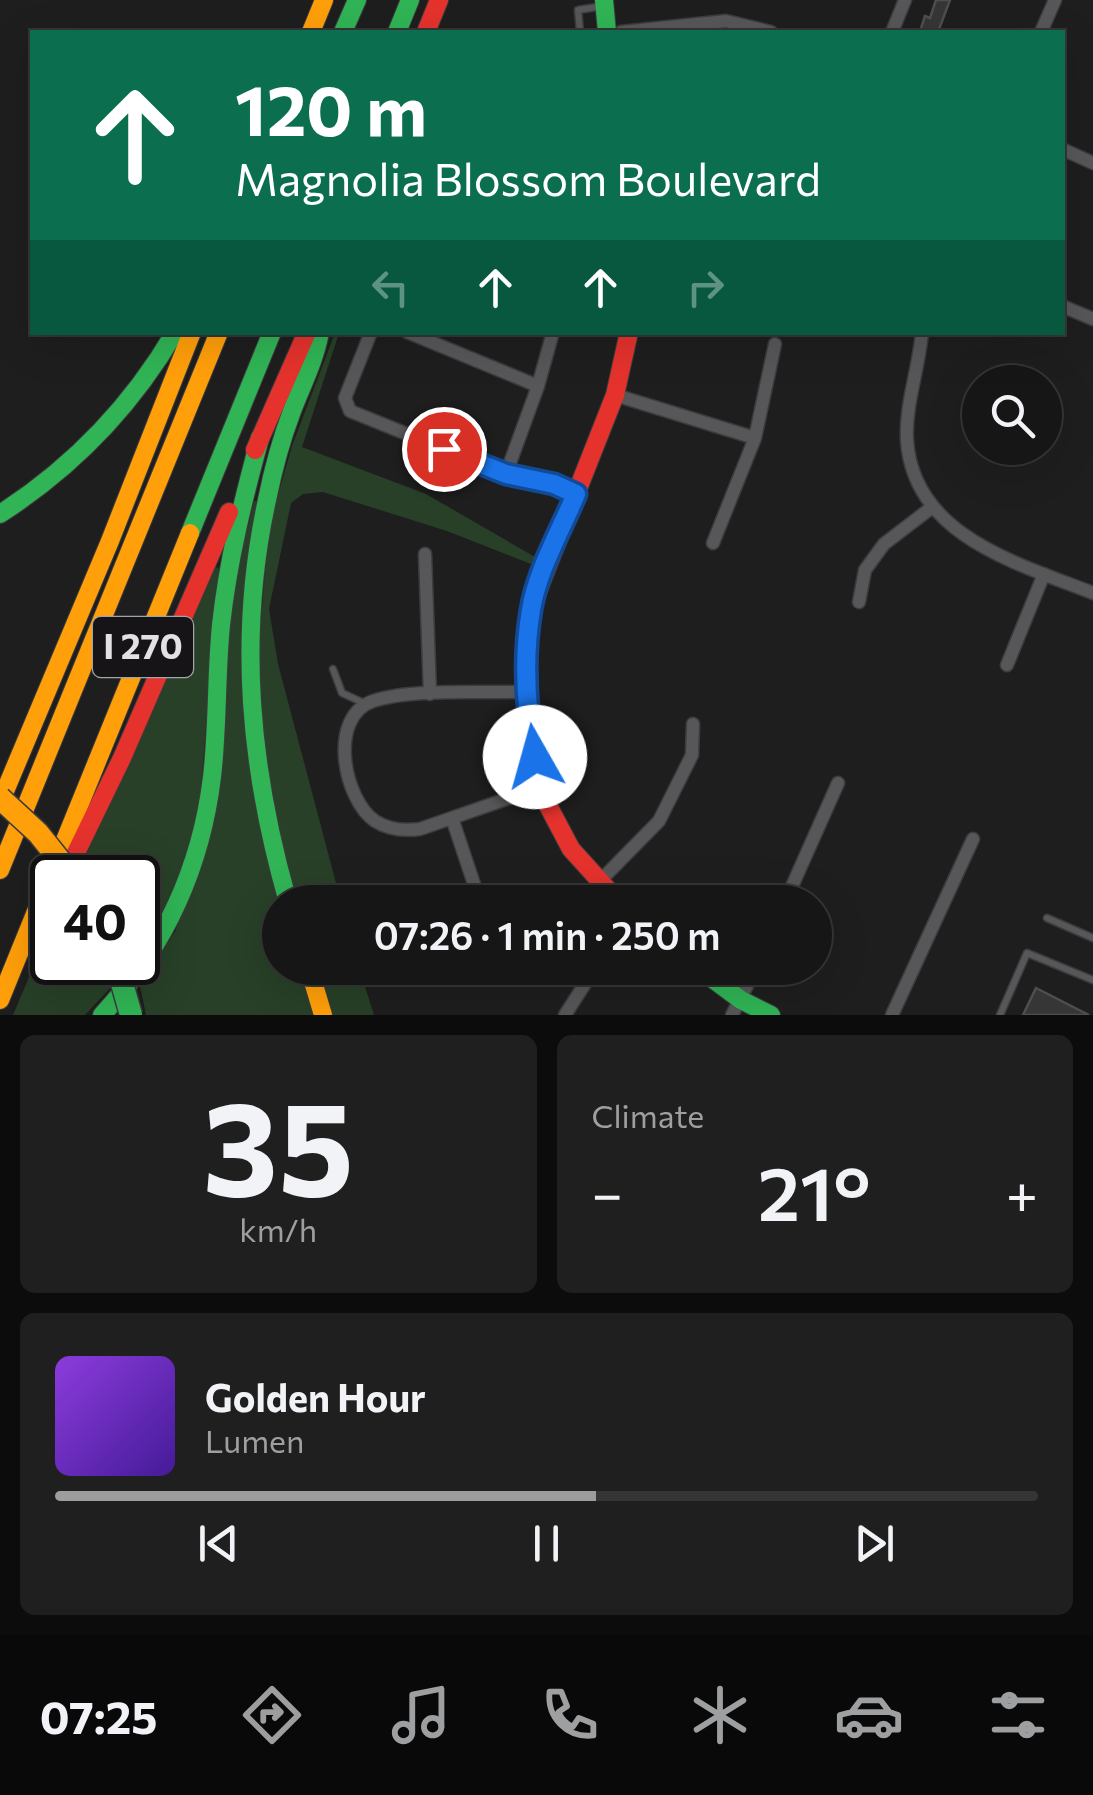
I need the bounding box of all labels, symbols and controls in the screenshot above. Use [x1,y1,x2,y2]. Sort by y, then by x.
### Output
text: 120 m [235,65,427,150]
icon: ahead [70,70,200,200]
text: Magnolia Blossom Boulevard [235,150,821,205]
icon: left [363,260,418,315]
icon: ahead [468,260,523,315]
icon: ahead [573,260,628,315]
icon: right [678,260,733,315]
map controls [962,365,1062,465]
button: search [962,365,1062,465]
pin [402,407,487,492]
icon: arrive [417,422,472,477]
road number: I 270 [93,617,193,677]
position arrow [483,705,587,809]
speed limit sign: 40 [30,855,160,985]
text: 07:26 · 1 min · 250 m [374,911,720,958]
text: 35 [202,1064,354,1223]
text: Climate [592,1095,704,1135]
text: 21° [758,1145,871,1236]
text: − [592,1158,623,1225]
text: + [1006,1158,1038,1225]
text: km/h [239,1209,317,1249]
text: Golden Hour [205,1373,426,1420]
text: Lumen [205,1420,304,1460]
icon: previous [191,1516,246,1571]
icon: pause [519,1516,574,1571]
icon: next [847,1516,902,1571]
icon: directions [237,1680,307,1750]
icon: music [386,1680,456,1750]
icon: phone [535,1680,605,1750]
icon: climate [685,1680,755,1750]
icon: car [834,1680,904,1750]
icon: filters [983,1680,1053,1750]
text: 07:25 [40,1688,158,1743]

